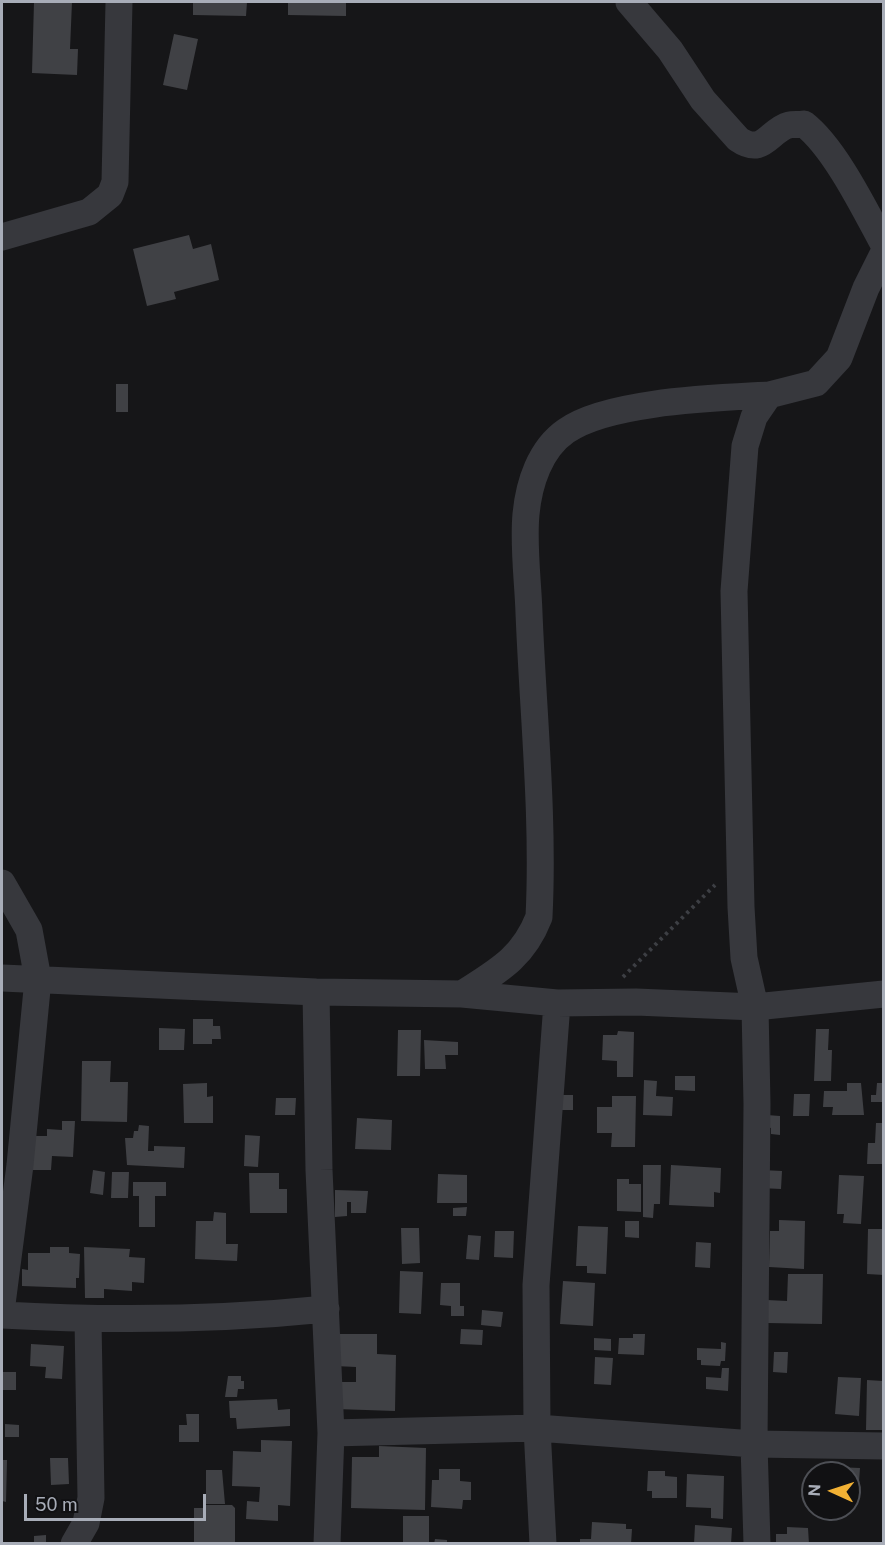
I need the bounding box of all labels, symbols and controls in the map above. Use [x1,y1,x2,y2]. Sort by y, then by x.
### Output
north arrow [801,1461,861,1521]
scale bar [27,1482,208,1520]
text: N [805,1483,824,1497]
text: 50 m [35,1494,78,1515]

